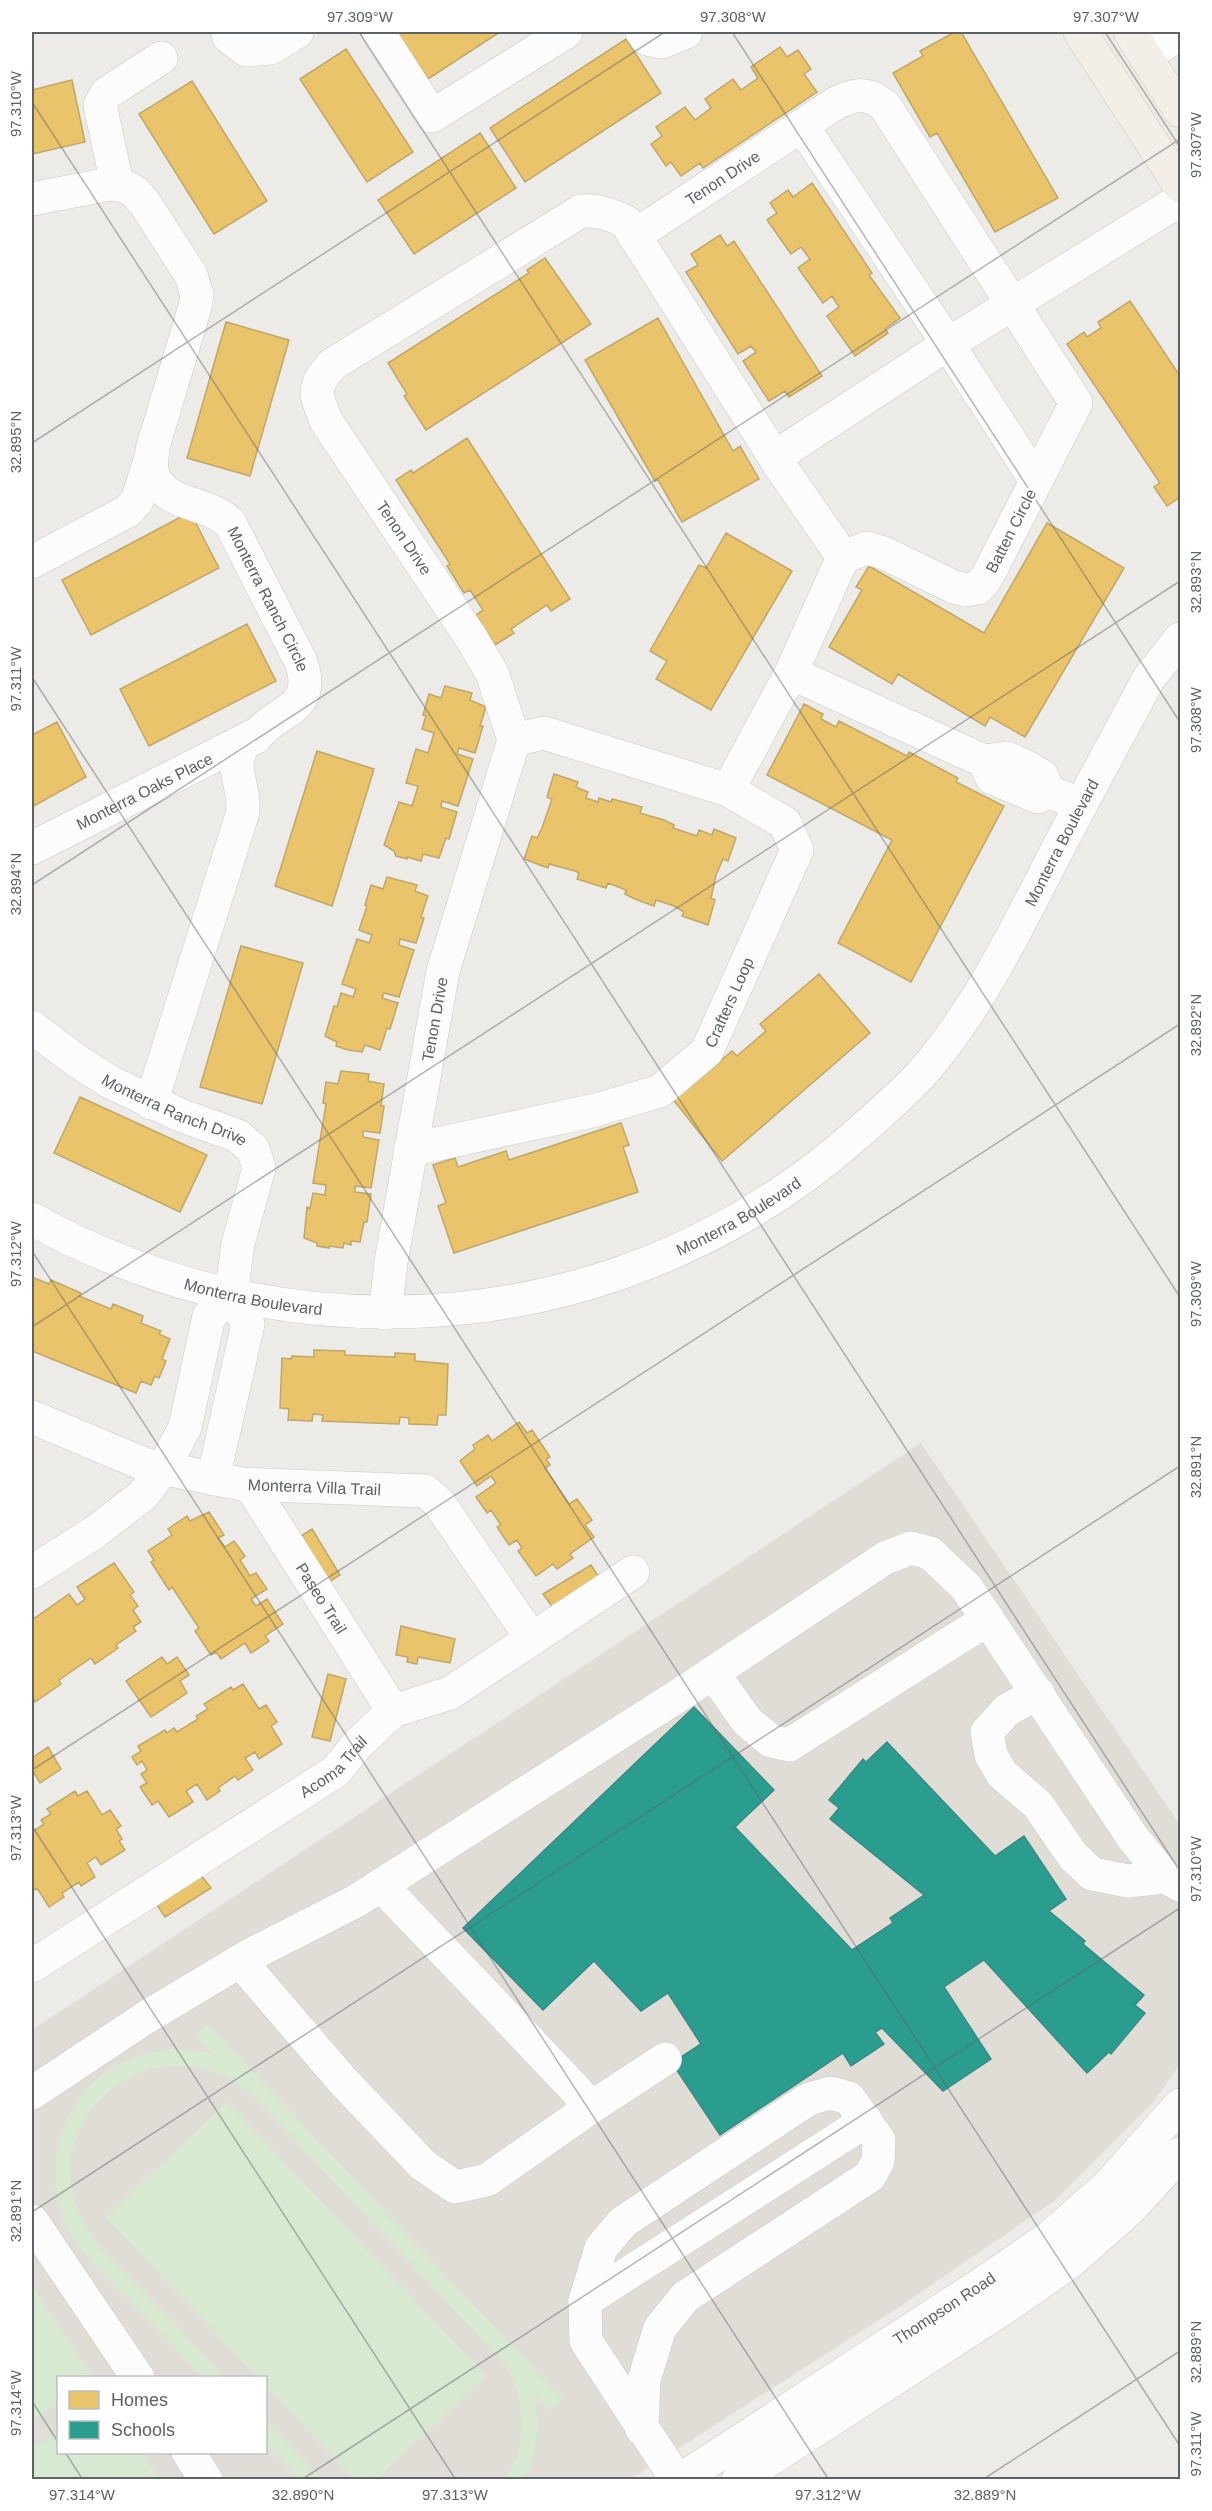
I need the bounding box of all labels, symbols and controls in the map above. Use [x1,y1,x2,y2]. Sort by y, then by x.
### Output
text: 97.309°W [327,8,394,25]
text: 97.308°W [700,8,767,25]
text: 97.307°W [1073,8,1140,25]
text: 97.310°W [7,70,24,137]
text: 97.307°W [1187,111,1204,178]
street label: Tenon Drive [682,147,763,208]
text: 32.895°N [7,411,24,473]
street label: Batten Circle [983,486,1039,576]
street label: Tenon Drive [373,498,435,578]
street label: Monterra Ranch Circle [225,524,312,673]
text: 32.893°N [1187,551,1204,613]
text: 97.311°W [7,646,24,711]
text: 97.308°W [1187,686,1204,753]
street label: Monterra Oaks Place [73,749,215,833]
street label: Monterra Boulevard [1021,776,1101,909]
text: 32.894°N [7,853,24,915]
street label: Crafters Loop [701,955,756,1050]
street label: Tenon Drive [419,976,450,1063]
text: 32.892°N [1187,994,1204,1056]
street label: Monterra Ranch Drive [99,1071,251,1149]
street label: Monterra Boulevard [674,1174,804,1258]
text: 97.312°W [7,1220,24,1287]
text: 97.309°W [1187,1260,1204,1327]
street label: Monterra Boulevard [182,1275,323,1318]
text: 32.891°N [1187,1436,1204,1498]
street label: Monterra Villa Trail [248,1476,381,1498]
street label: Paseo Trail [293,1560,350,1637]
street label: Acoma Trail [297,1732,370,1801]
text: 97.313°W [7,1794,24,1861]
text: 97.310°W [1187,1835,1204,1902]
text: 32.891°N [7,2180,24,2242]
street label: Thompson Road [890,2269,998,2348]
text: 32.889°N [1187,2321,1204,2383]
text: 97.314°W [7,2369,24,2436]
legend [57,2376,267,2454]
text: Homes [111,2390,168,2410]
text: 97.311°W [1187,2411,1204,2476]
text: Schools [111,2420,175,2440]
text: 97.314°W [49,2486,116,2503]
text: 32.890°N [272,2486,334,2503]
text: 97.313°W [422,2486,489,2503]
text: 97.312°W [795,2486,862,2503]
text: 32.889°N [954,2486,1016,2503]

